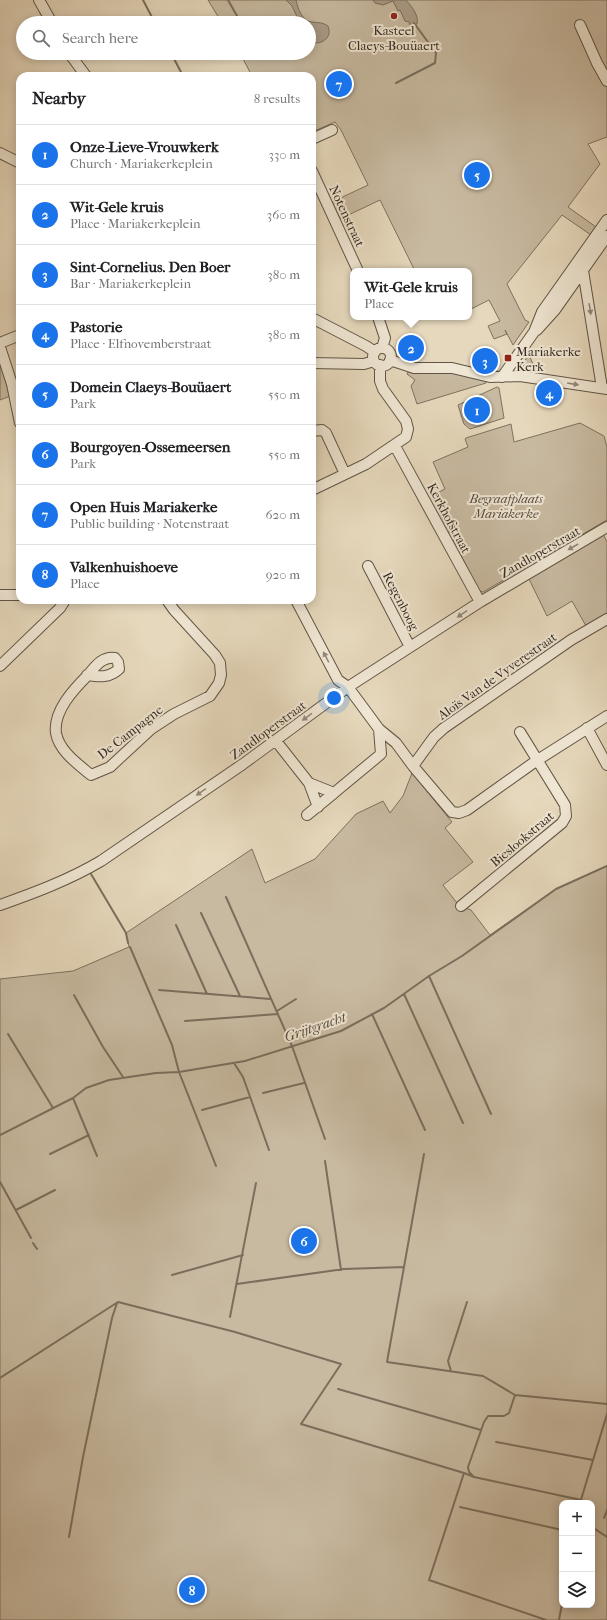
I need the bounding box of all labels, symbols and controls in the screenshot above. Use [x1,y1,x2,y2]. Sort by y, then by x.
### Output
marker: Kasteel Claeys-Bouüaert [389,11,399,21]
search box [16,16,316,60]
place label: Kasteel Claeys-Bouüaert [348,23,440,53]
icon: search [30,27,52,49]
text: Search here [62,29,138,47]
pin: 7 [326,69,352,99]
text: Nearby [32,88,86,108]
text: 8 results [254,91,300,106]
text: Onze-Lieve-Vrouwkerk [70,138,219,156]
text: 1 [43,147,47,162]
text: 330 m [269,147,300,162]
text: Church · Mariakerkeplein [70,156,213,171]
pin: 5 [464,160,490,190]
street label: Notenstraat [326,183,368,250]
text: Wit-Gele kruis [70,198,164,216]
text: 2 [42,207,48,222]
text: 360 m [267,207,300,222]
text: Place · Mariakerkeplein [70,216,201,231]
text: Sint-Cornelius. Den Boer [70,258,230,276]
text: 3 [42,267,48,282]
text: 380 m [267,267,300,282]
popup [350,268,472,320]
text: Bar · Mariakerkeplein [70,276,191,291]
text: Wit-Gele kruis [364,278,458,296]
text: Place [364,296,394,311]
one-way arrow [587,303,593,315]
text: Pastorie [70,318,122,336]
text: 4 [41,327,49,342]
text: 380 m [267,327,300,342]
pin: 2 [398,333,424,363]
text: Place · Elfnovemberstraat [70,336,211,351]
place label: Mariakerke Kerk [516,344,581,374]
pin: 3 [472,346,498,376]
marker: Mariakerke Kerk [503,353,513,363]
text: Domein Claeys-Bouüaert [70,378,231,396]
pin: 4 [536,378,562,408]
one-way arrow [567,381,579,387]
text: 5 [42,387,48,402]
text: 550 m [268,387,300,402]
pin: 1 [464,395,490,425]
text: Park [70,396,96,411]
text: Bourgoyen-Ossemeersen [70,438,231,456]
text: 6 [41,447,49,462]
text: 550 m [268,447,300,462]
text: Park [70,456,96,471]
street label: Kerkhofstraat [424,480,474,556]
park label: Begraafplaats Mariakerke [468,491,544,521]
text: Open Huis Mariakerke [70,498,217,516]
text: 7 [42,507,48,522]
text: 620 m [266,507,300,522]
text: Public building · Notenstraat [70,516,229,531]
street label: Zandloperstraat [497,523,583,581]
one-way arrow [567,544,579,551]
text: Valkenhuishoeve [70,558,178,576]
text: 8 [42,567,48,582]
text: 920 m [266,567,300,582]
street label: Regenboog [380,569,423,634]
text: Place [70,576,100,591]
one-way arrow [457,610,467,618]
street label: Aloïs Van de Vyverestraat [434,629,560,723]
one-way arrow [322,651,329,662]
your location [324,688,344,708]
street label: Zandloperstraat [227,697,309,763]
street label: De Campagne [94,702,166,762]
one-way arrow [302,713,313,721]
one-way arrow [196,788,206,796]
street label: Bieslookstraat [487,808,557,870]
water label: Grijtgracht [282,1008,349,1045]
pin: 6 [291,1226,317,1256]
map controls [559,1500,595,1608]
button: + [559,1500,595,1536]
button: − [559,1536,595,1572]
button: layers [559,1572,595,1608]
pin: 8 [179,1575,205,1605]

